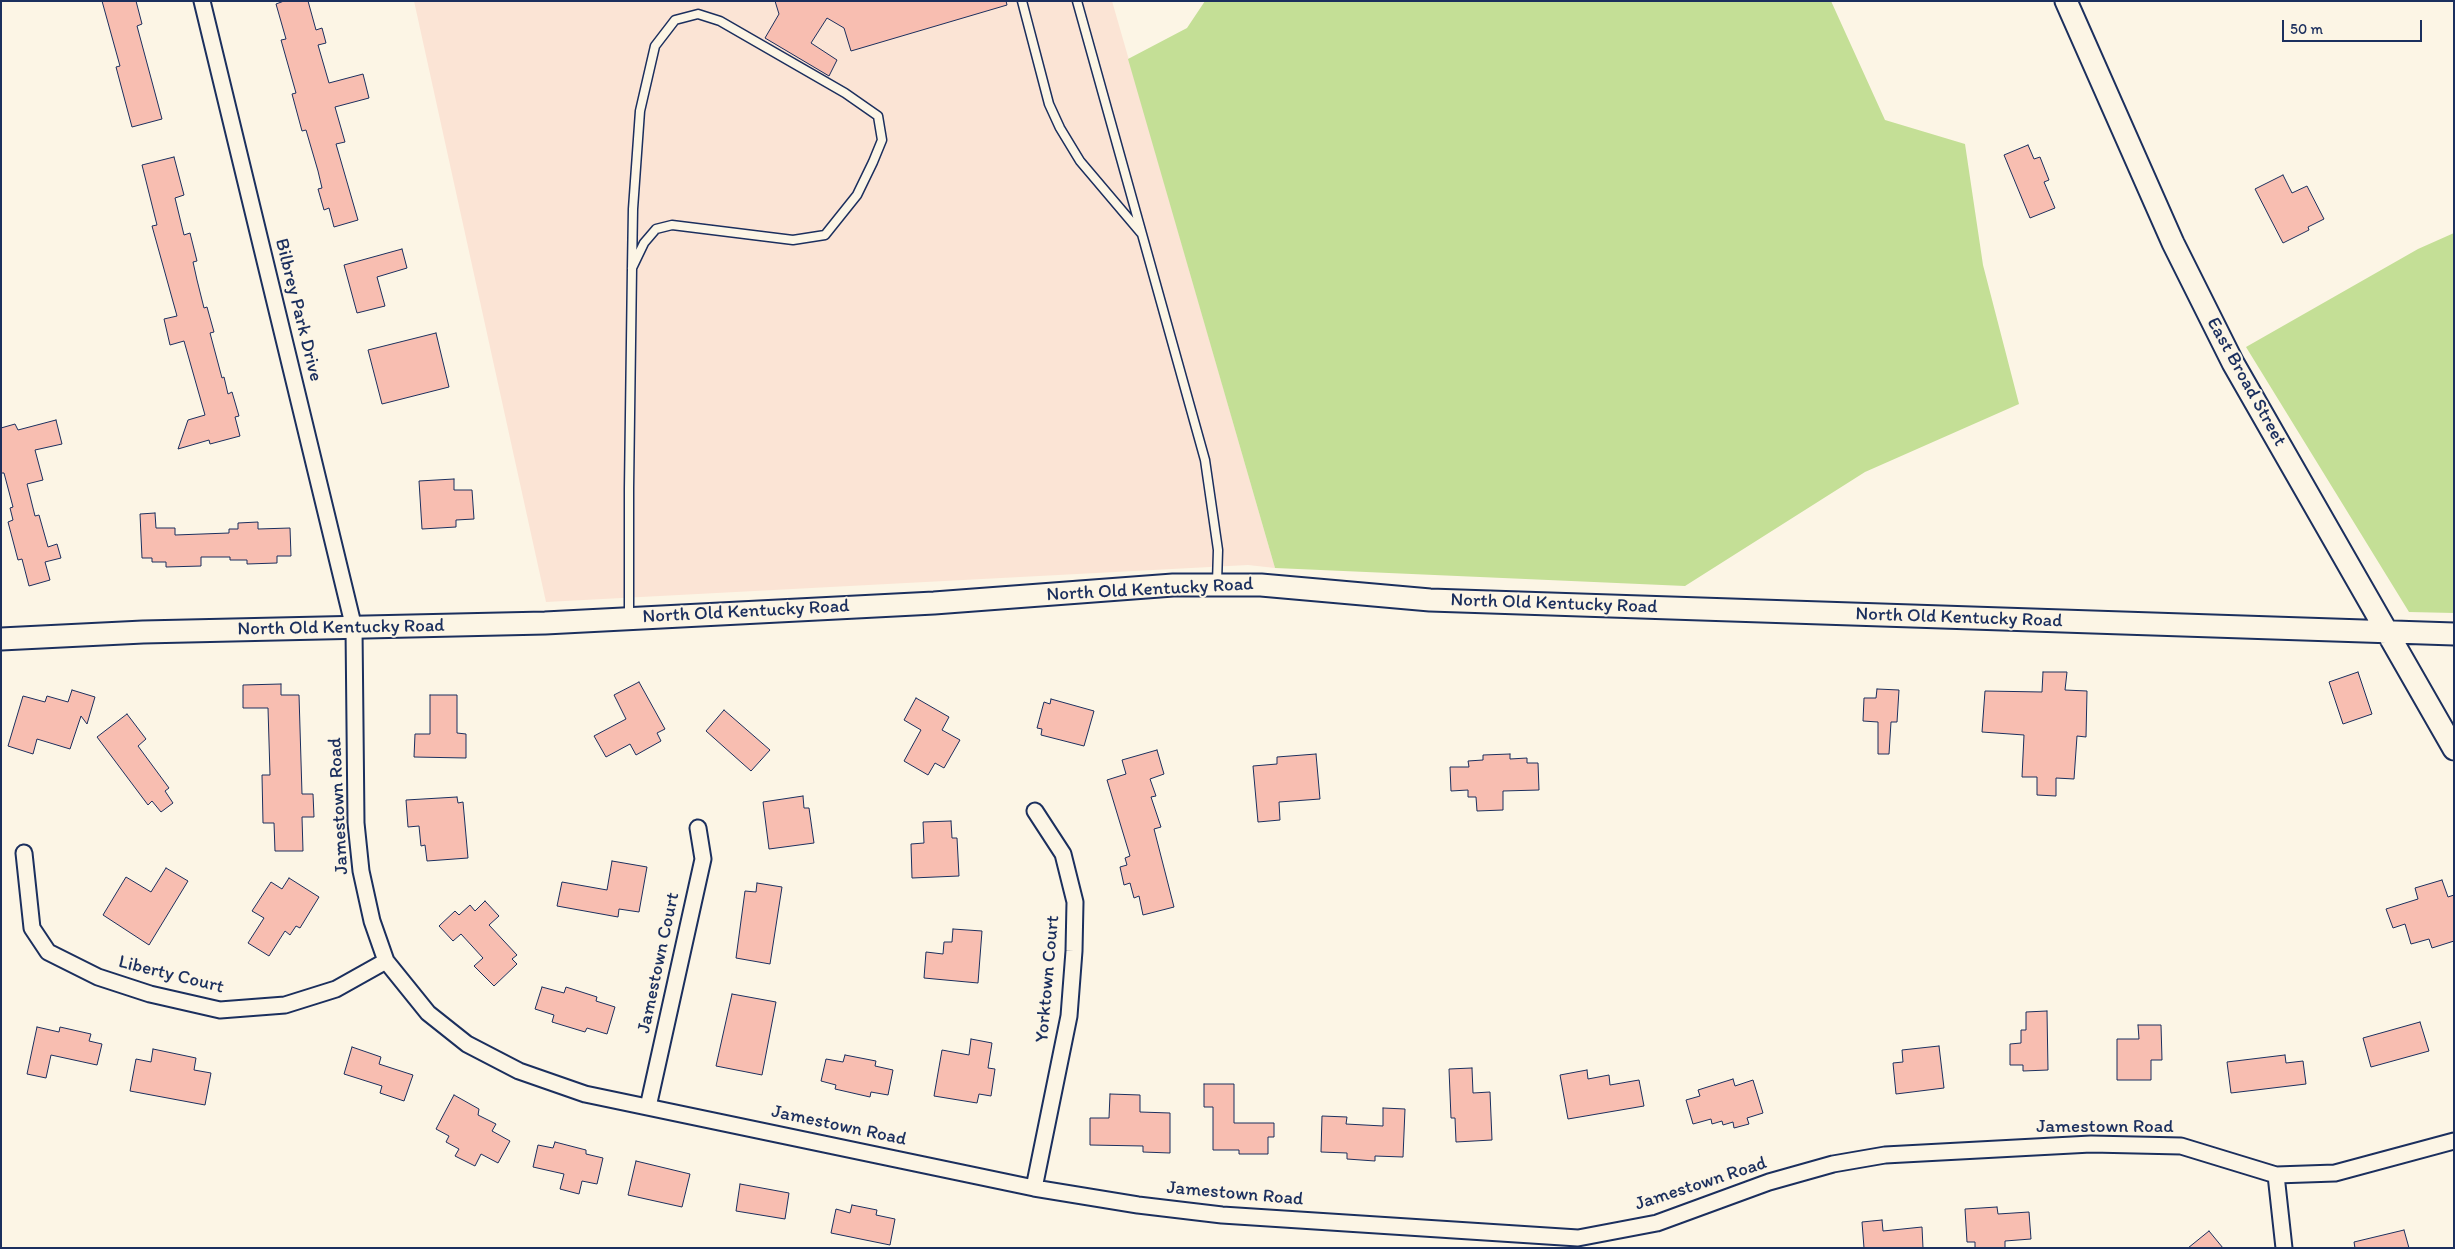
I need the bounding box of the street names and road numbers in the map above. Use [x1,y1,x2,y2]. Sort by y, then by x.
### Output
street label: Bilbrey Park Drive [269,236,327,384]
street label: East Broad Street [2201,314,2291,450]
street label: North Old Kentucky Road [1046,573,1254,607]
street label: North Old Kentucky Road [1450,589,1658,619]
street label: North Old Kentucky Road [642,595,850,629]
street label: North Old Kentucky Road [1855,603,2063,633]
street label: North Old Kentucky Road [237,615,445,641]
street label: Jamestown Road [324,737,354,875]
street label: Jamestown Court [633,891,685,1035]
street label: Yorktown Court [1031,914,1065,1044]
street label: Liberty Court [116,951,226,999]
street label: Jamestown Road [769,1101,909,1151]
street label: Jamestown Road [2036,1116,2174,1138]
street label: Jamestown Road [1632,1152,1770,1216]
street label: Jamestown Road [1166,1177,1304,1211]

